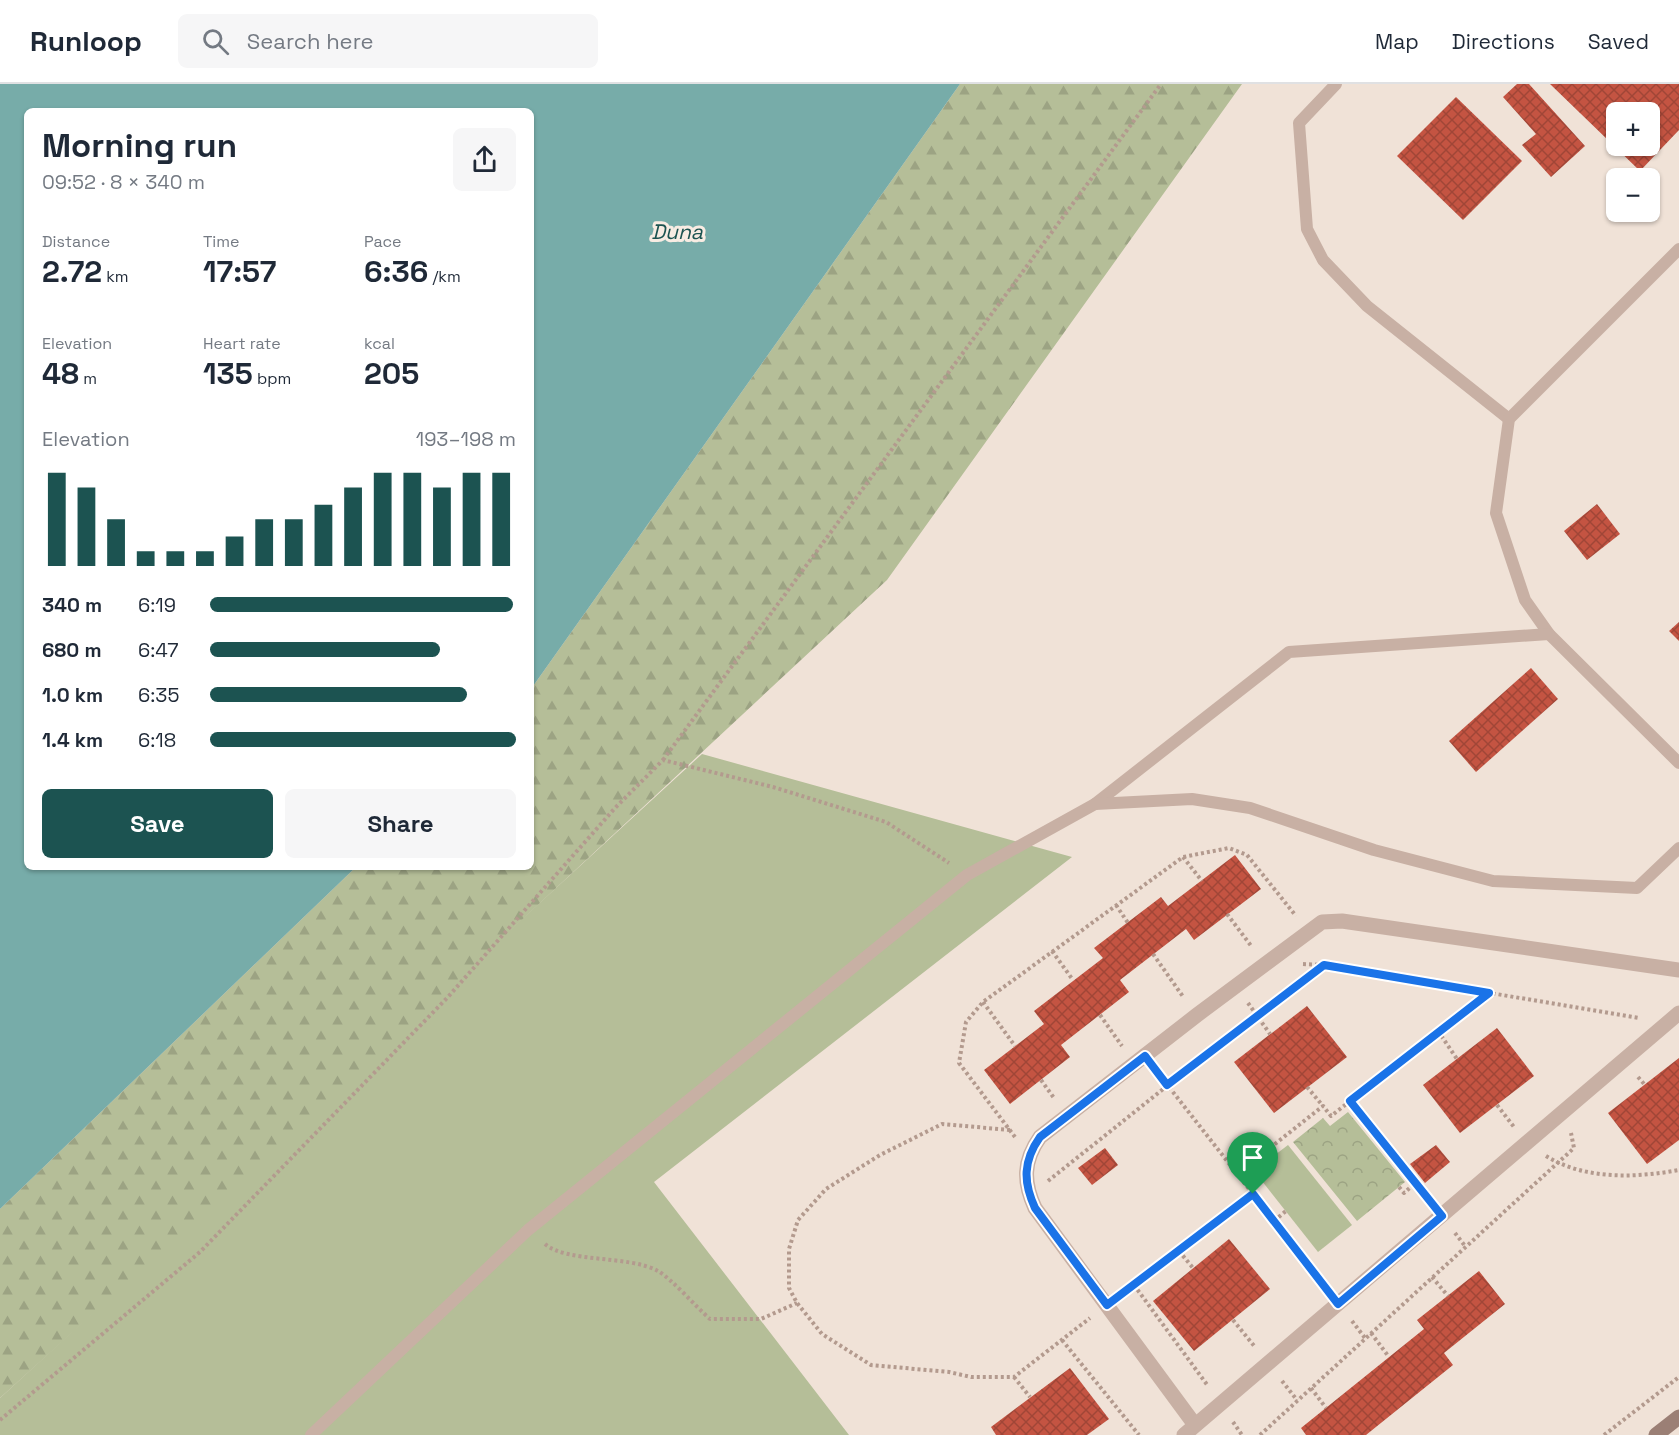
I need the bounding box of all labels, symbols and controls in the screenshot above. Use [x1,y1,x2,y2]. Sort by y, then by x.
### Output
search box [178,14,598,68]
text: Runloop [30,23,142,59]
icon: search [199,25,232,58]
text: Search here [247,27,374,55]
text: Map [1375,28,1419,55]
text: Directions [1452,28,1555,55]
text: Saved [1588,28,1649,55]
map controls [1606,102,1660,222]
button: + [1606,102,1660,156]
text: Morning run [42,125,237,167]
button: share [453,128,516,191]
button: − [1606,168,1660,222]
text: 09:52 · 8 × 340 m [42,169,205,195]
water label: Duna [651,218,704,245]
text: Distance [42,231,110,252]
text: Time [203,231,239,252]
text: Pace [364,231,401,252]
text: 2.72 [42,252,102,291]
text: 17:57 [203,252,276,291]
text: 6:36 [364,252,428,291]
text: km [102,266,129,287]
text: /km [428,266,461,287]
text: Elevation [42,333,112,354]
text: Heart rate [203,333,281,354]
text: kcal [364,333,395,354]
text: 48 [42,354,79,393]
text: 135 [203,354,253,393]
text: 205 [364,354,419,393]
text: m [79,368,97,389]
text: bpm [253,368,291,389]
text: Elevation [42,426,130,452]
text: 193–198 m [416,426,516,452]
text: 340 m [42,592,102,618]
text: 6:19 [138,592,176,618]
text: 680 m [42,637,101,663]
text: 6:47 [138,637,178,663]
text: 1.0 km [42,682,103,708]
text: 6:35 [138,682,179,708]
text: 1.4 km [42,727,103,753]
text: 6:18 [138,727,176,753]
button: Save [42,789,273,858]
button: Share [285,789,516,858]
pin [1227,1132,1278,1194]
icon: arrive [1236,1141,1269,1174]

